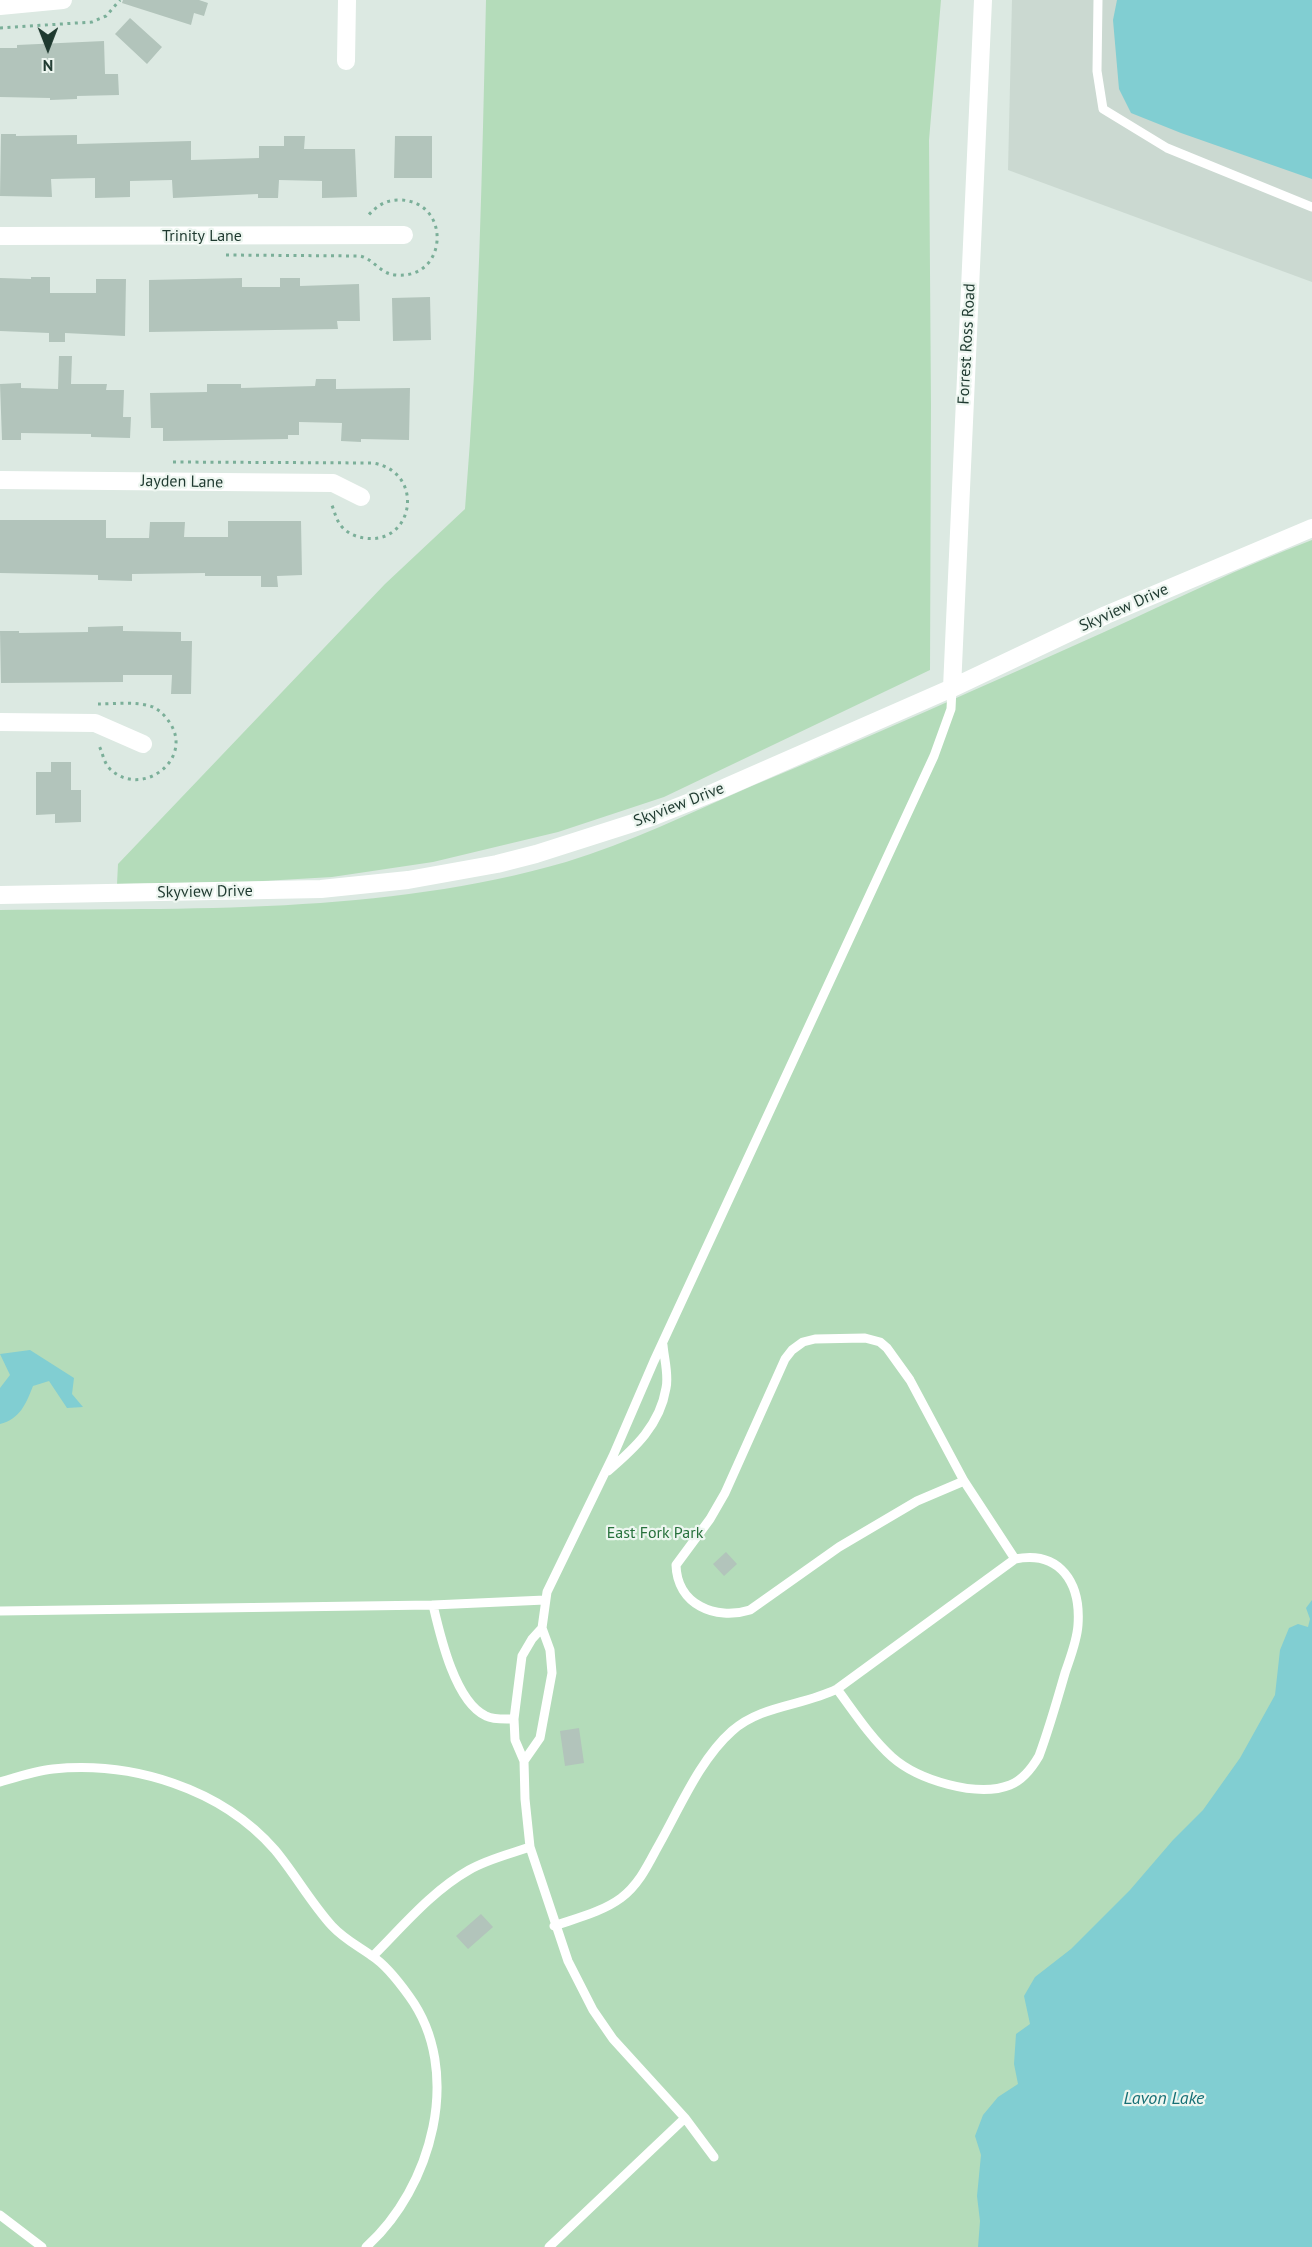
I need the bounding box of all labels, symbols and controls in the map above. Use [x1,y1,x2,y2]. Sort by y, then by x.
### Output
north arrow [18,18,78,78]
text: N [43,56,53,76]
street label: Trinity Lane [162,226,242,246]
street label: Forrest Ross Road [954,283,980,405]
street label: Jayden Lane [141,472,223,492]
street label: Skyview Drive [1076,580,1172,636]
street label: Skyview Drive [631,779,727,831]
street label: Skyview Drive [157,882,253,902]
park label: East Fork Park [607,1523,703,1543]
water label: Lavon Lake [1124,2088,1204,2110]

